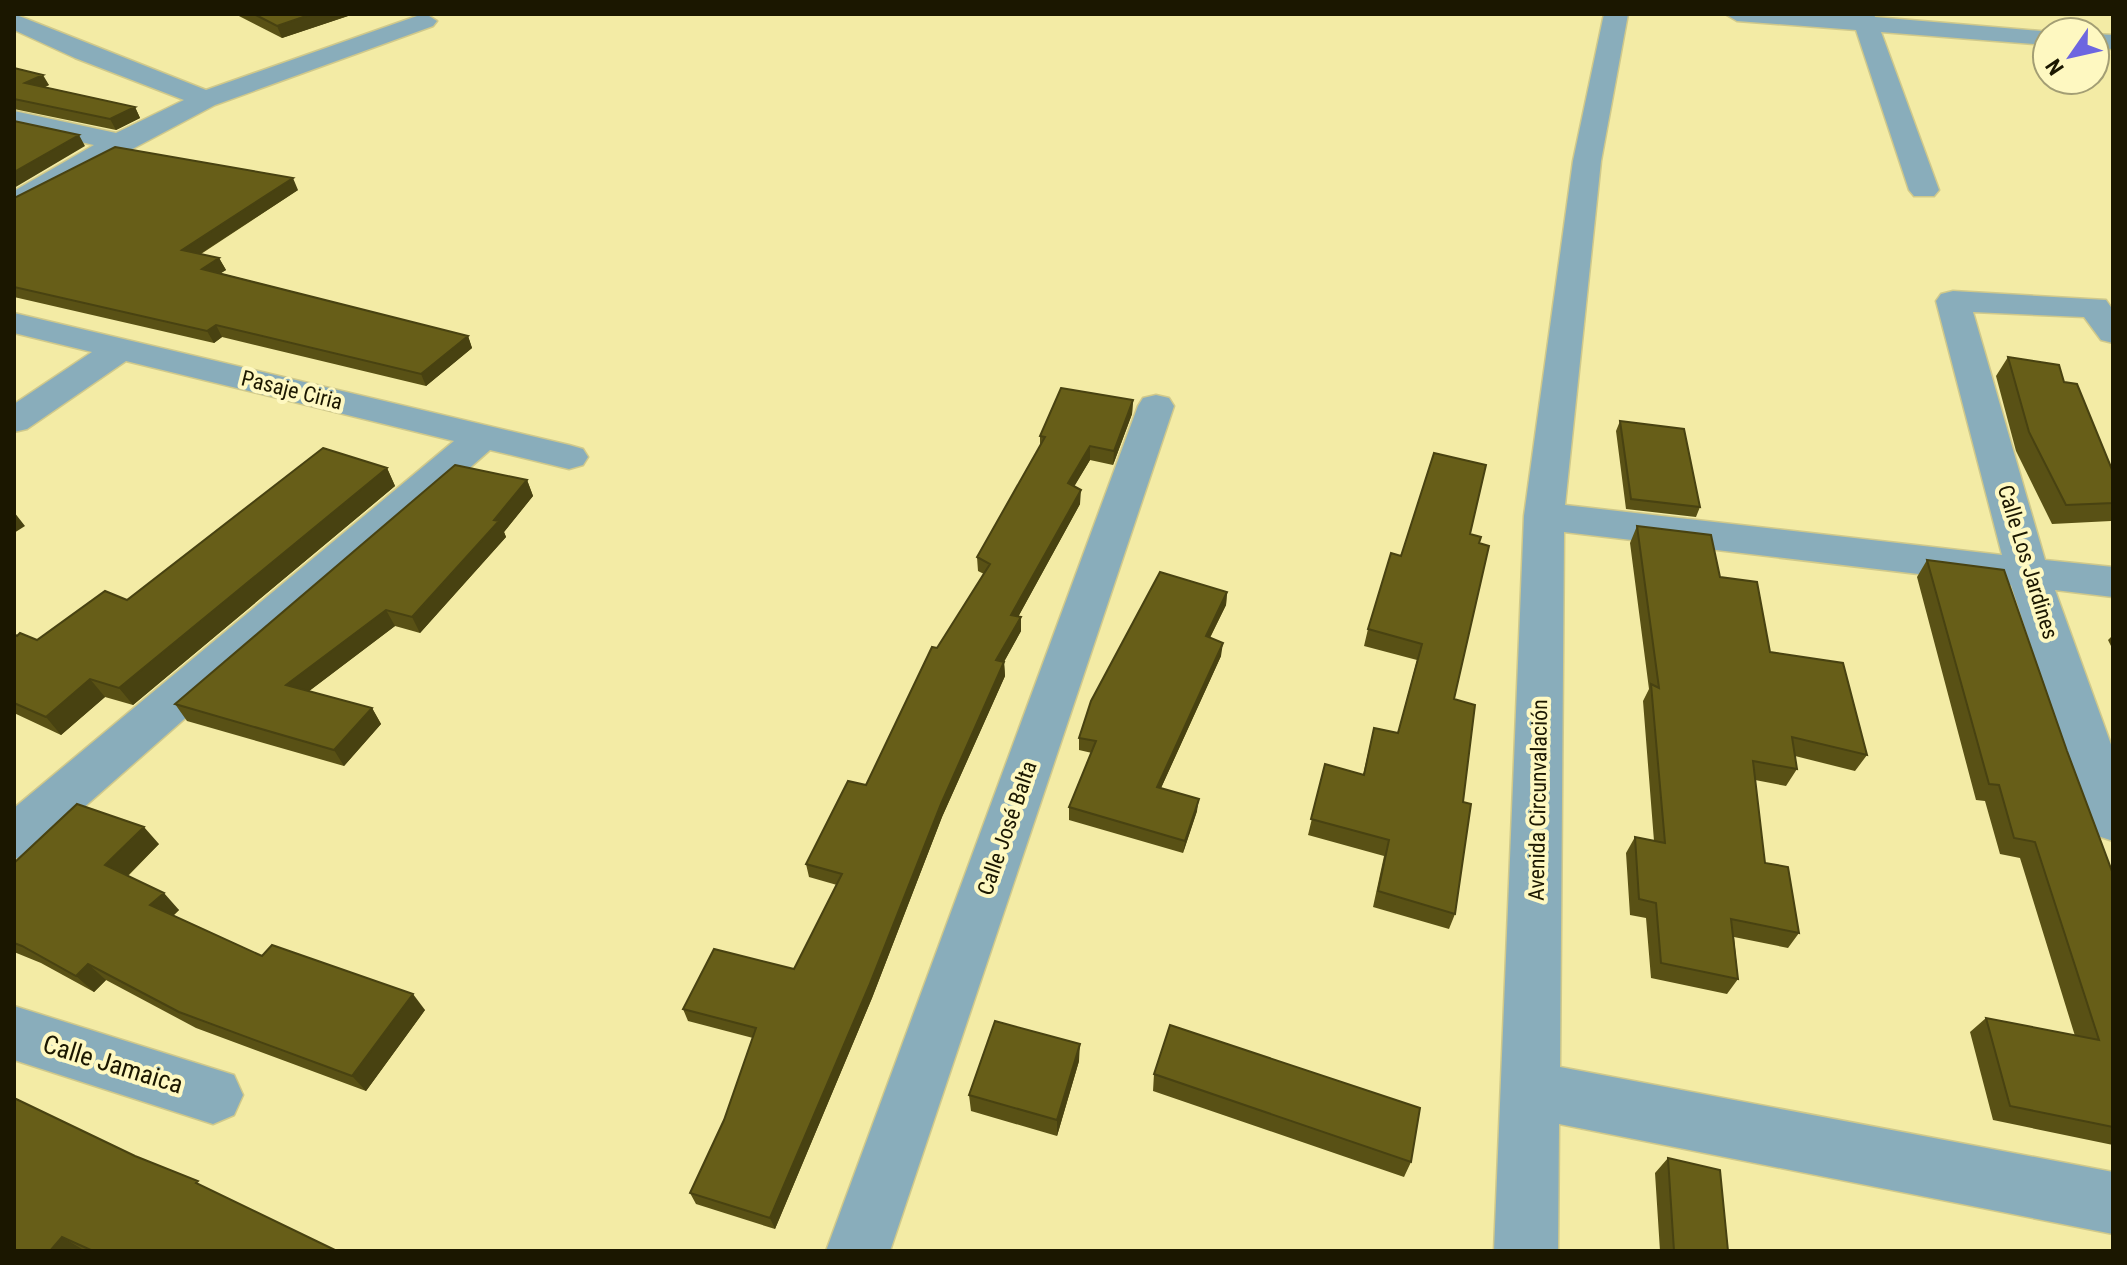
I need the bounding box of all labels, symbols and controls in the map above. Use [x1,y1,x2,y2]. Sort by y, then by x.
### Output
north arrow [2031,16,2111,96]
text: N [2041,54,2069,79]
street label: Pasaje Ciria [239,365,345,415]
street label: Calle Los Jardines [1993,482,2063,642]
street label: Avenida Circunvalación [1524,699,1552,901]
street label: Calle José Balta [972,758,1042,898]
street label: Calle Jamaica [39,1028,187,1100]

